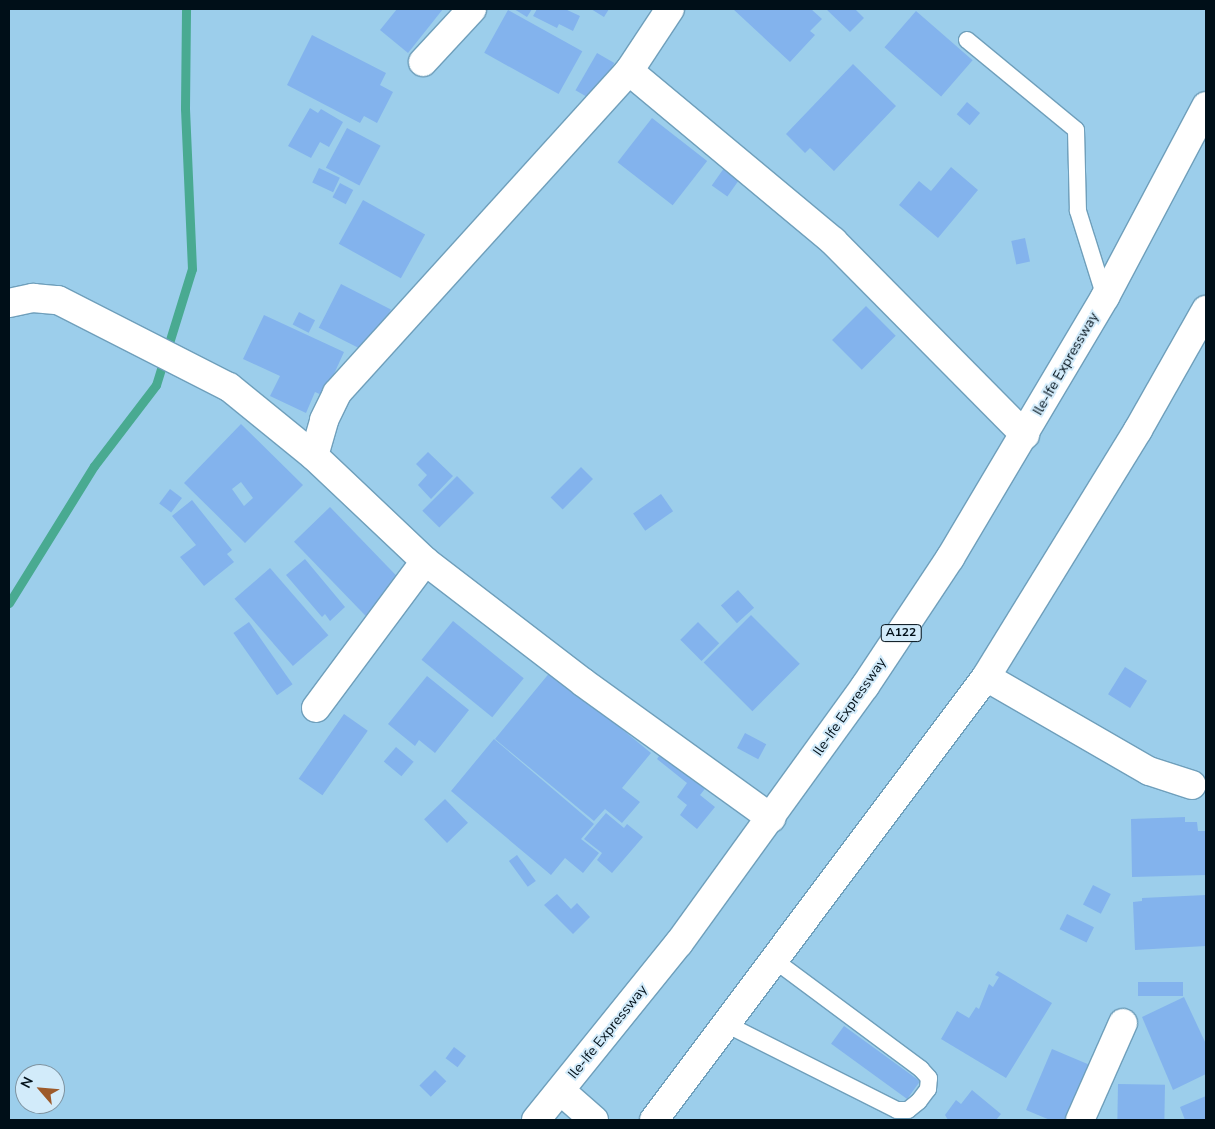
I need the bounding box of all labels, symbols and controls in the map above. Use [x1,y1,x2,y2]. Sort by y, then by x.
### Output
street label: Ile-Ife Expressway [1030,310,1102,418]
road number: A122 [880,624,922,642]
street label: Ile-Ife Expressway [810,655,890,759]
street label: Ile-Ife Expressway [565,982,651,1082]
north arrow [15,1064,65,1114]
text: N [16,1073,38,1091]

